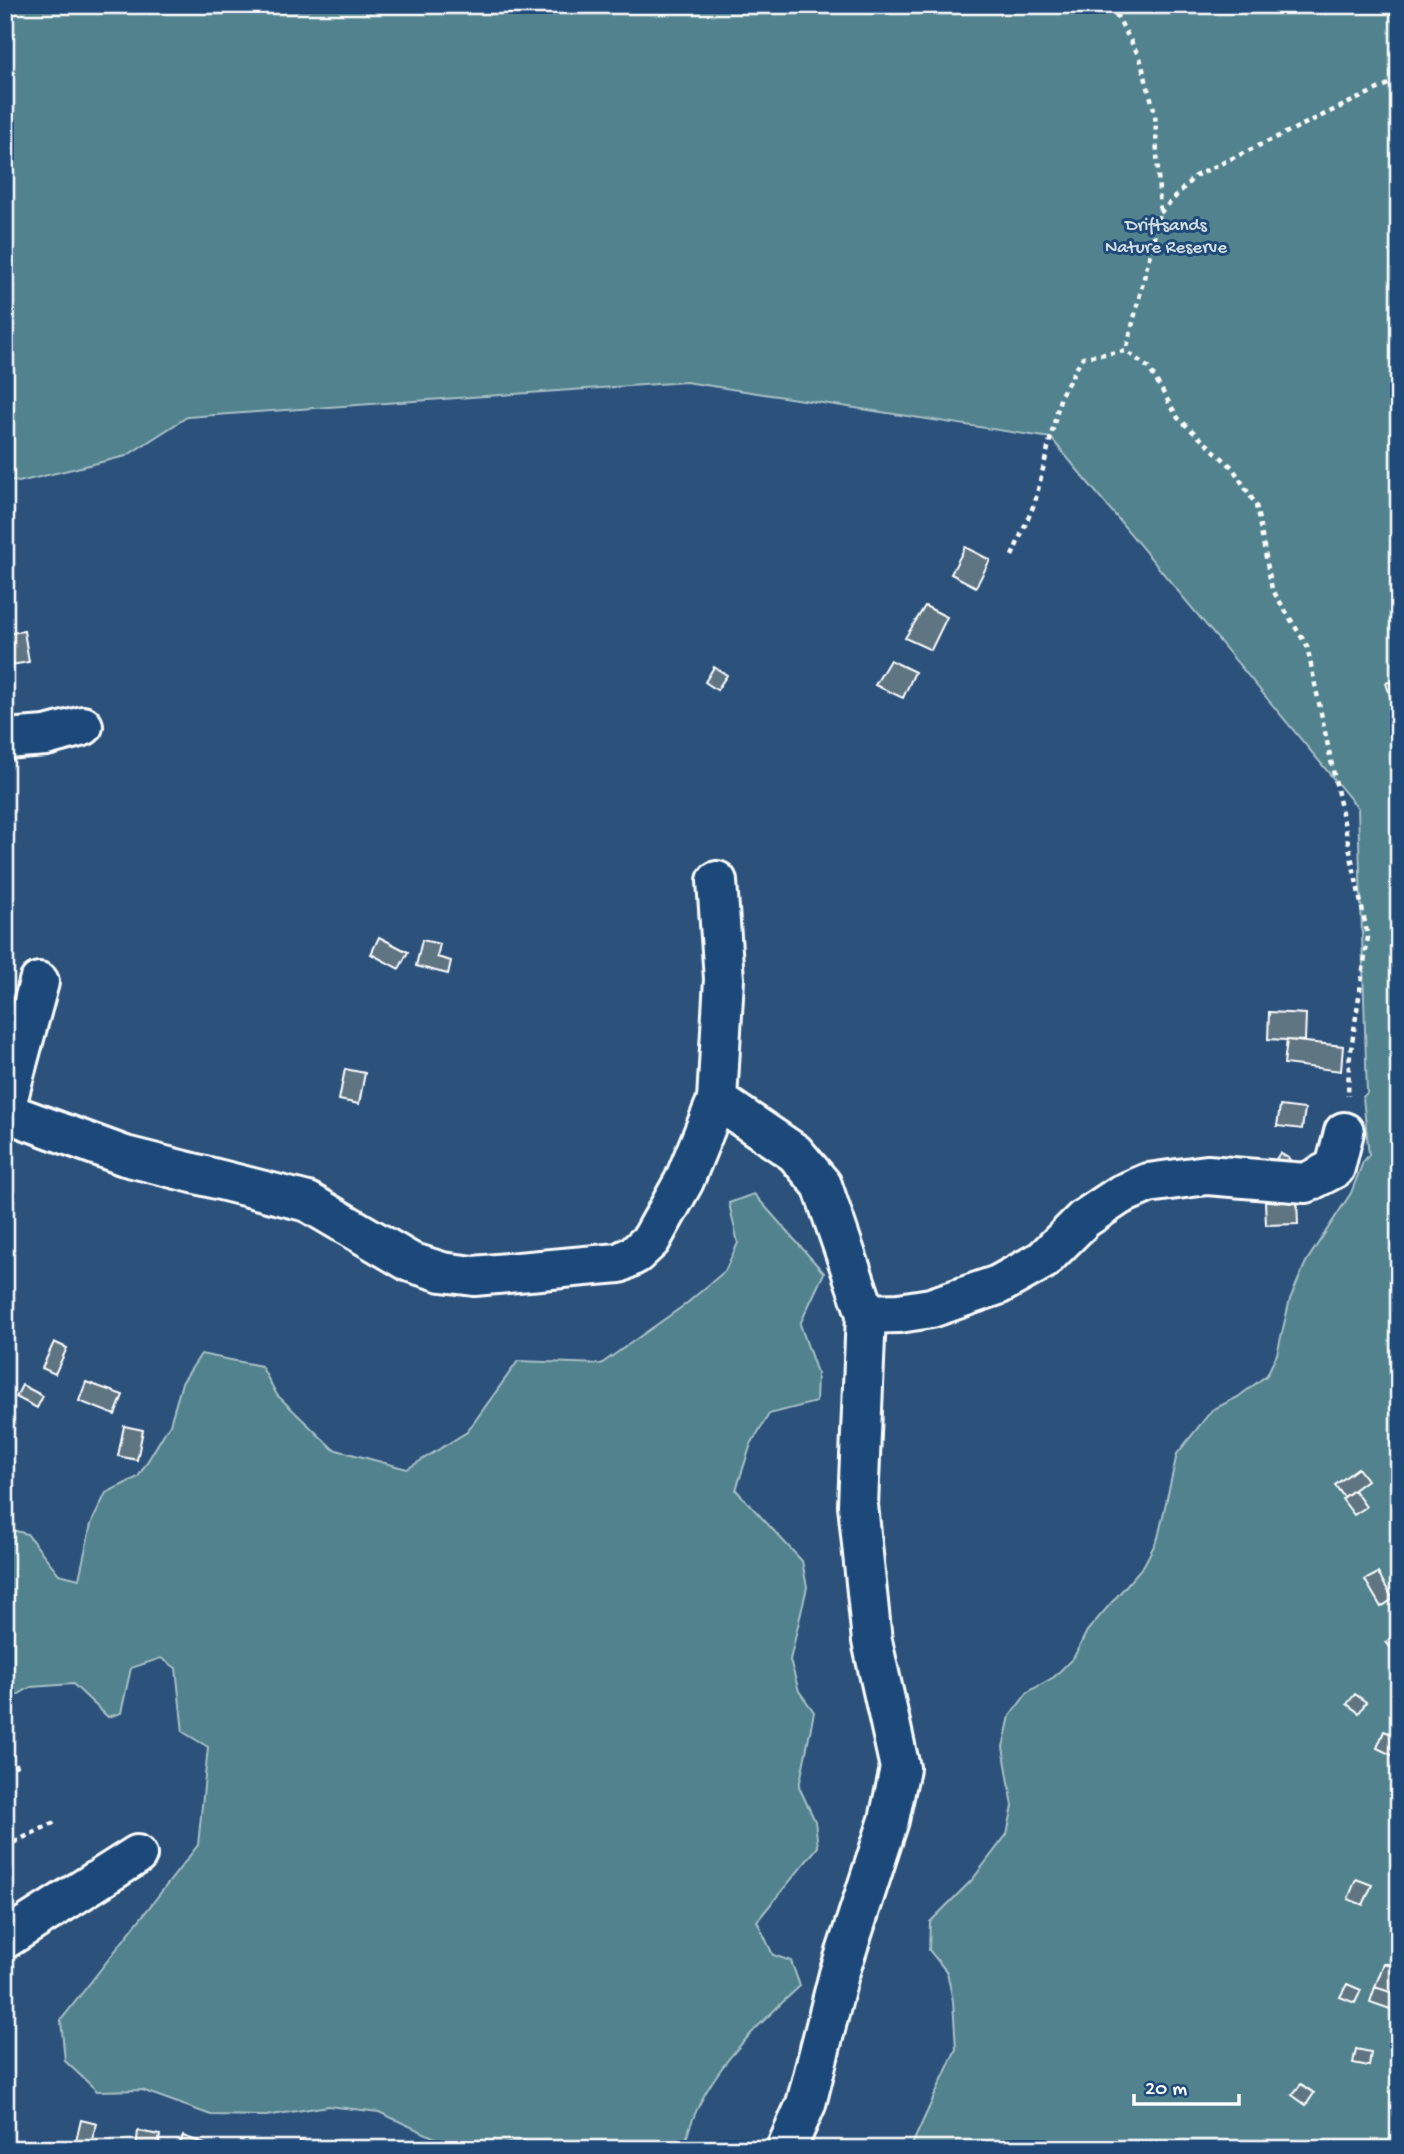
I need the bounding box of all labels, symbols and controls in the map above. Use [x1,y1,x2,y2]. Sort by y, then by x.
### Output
park label: Driftsands Nature Reserve [1105,215,1227,260]
scale bar [1134,2063,1240,2107]
text: 20 m [1145,2078,1187,2103]

